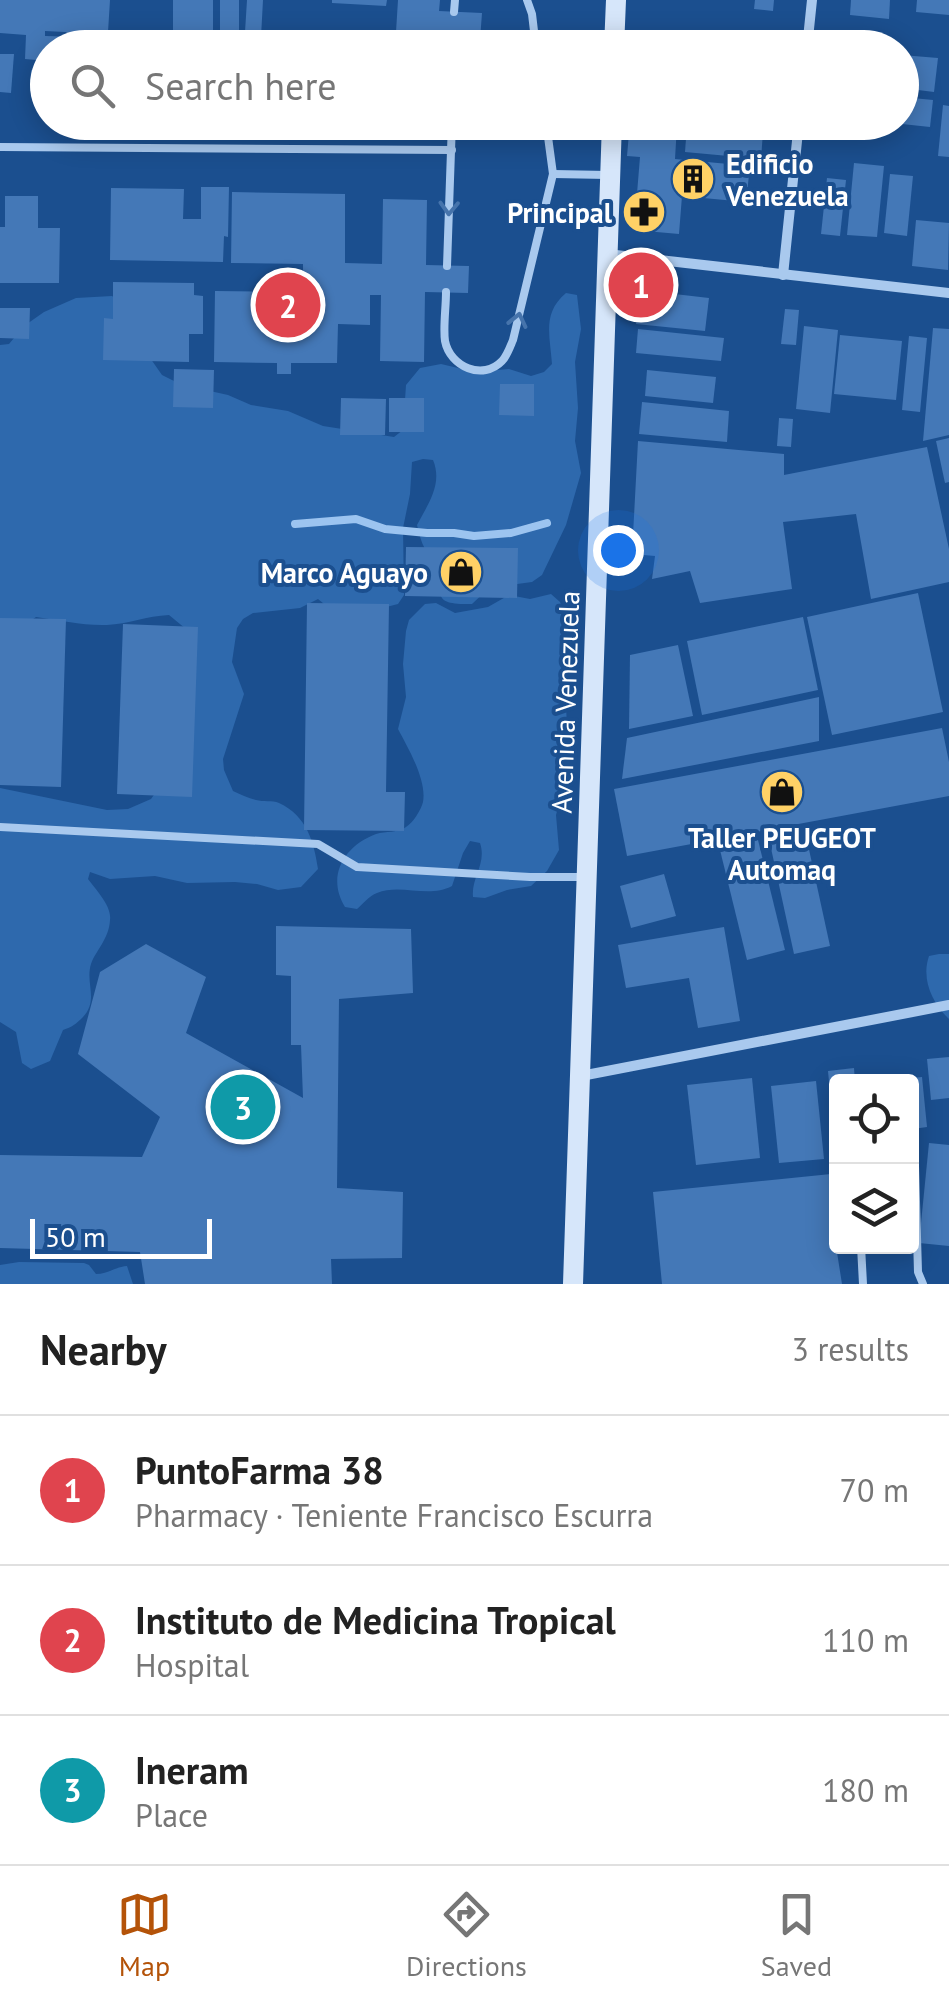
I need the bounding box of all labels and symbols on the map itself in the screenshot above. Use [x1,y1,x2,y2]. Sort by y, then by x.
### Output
place label: Edificio Venezuela [725,145,849,214]
building icon: Edificio Venezuela [670,156,716,202]
pharmacy icon: Principal [621,189,667,235]
place label: Principal [507,194,613,231]
one-way arrow [439,201,460,217]
pin: 1 [608,248,674,322]
pin: 2 [256,268,320,342]
one-way arrow [506,312,527,329]
your location [593,525,644,576]
shop icon: Marco Aguayo [438,549,484,595]
place label: Marco Aguayo [261,554,428,591]
street label: Avenida Venezuela [543,590,587,814]
shop icon: Taller PEUGEOT Automaq [759,769,805,815]
place label: Taller PEUGEOT Automaq [688,819,876,888]
pin: 3 [210,1070,276,1144]
scale bar [30,1214,212,1258]

